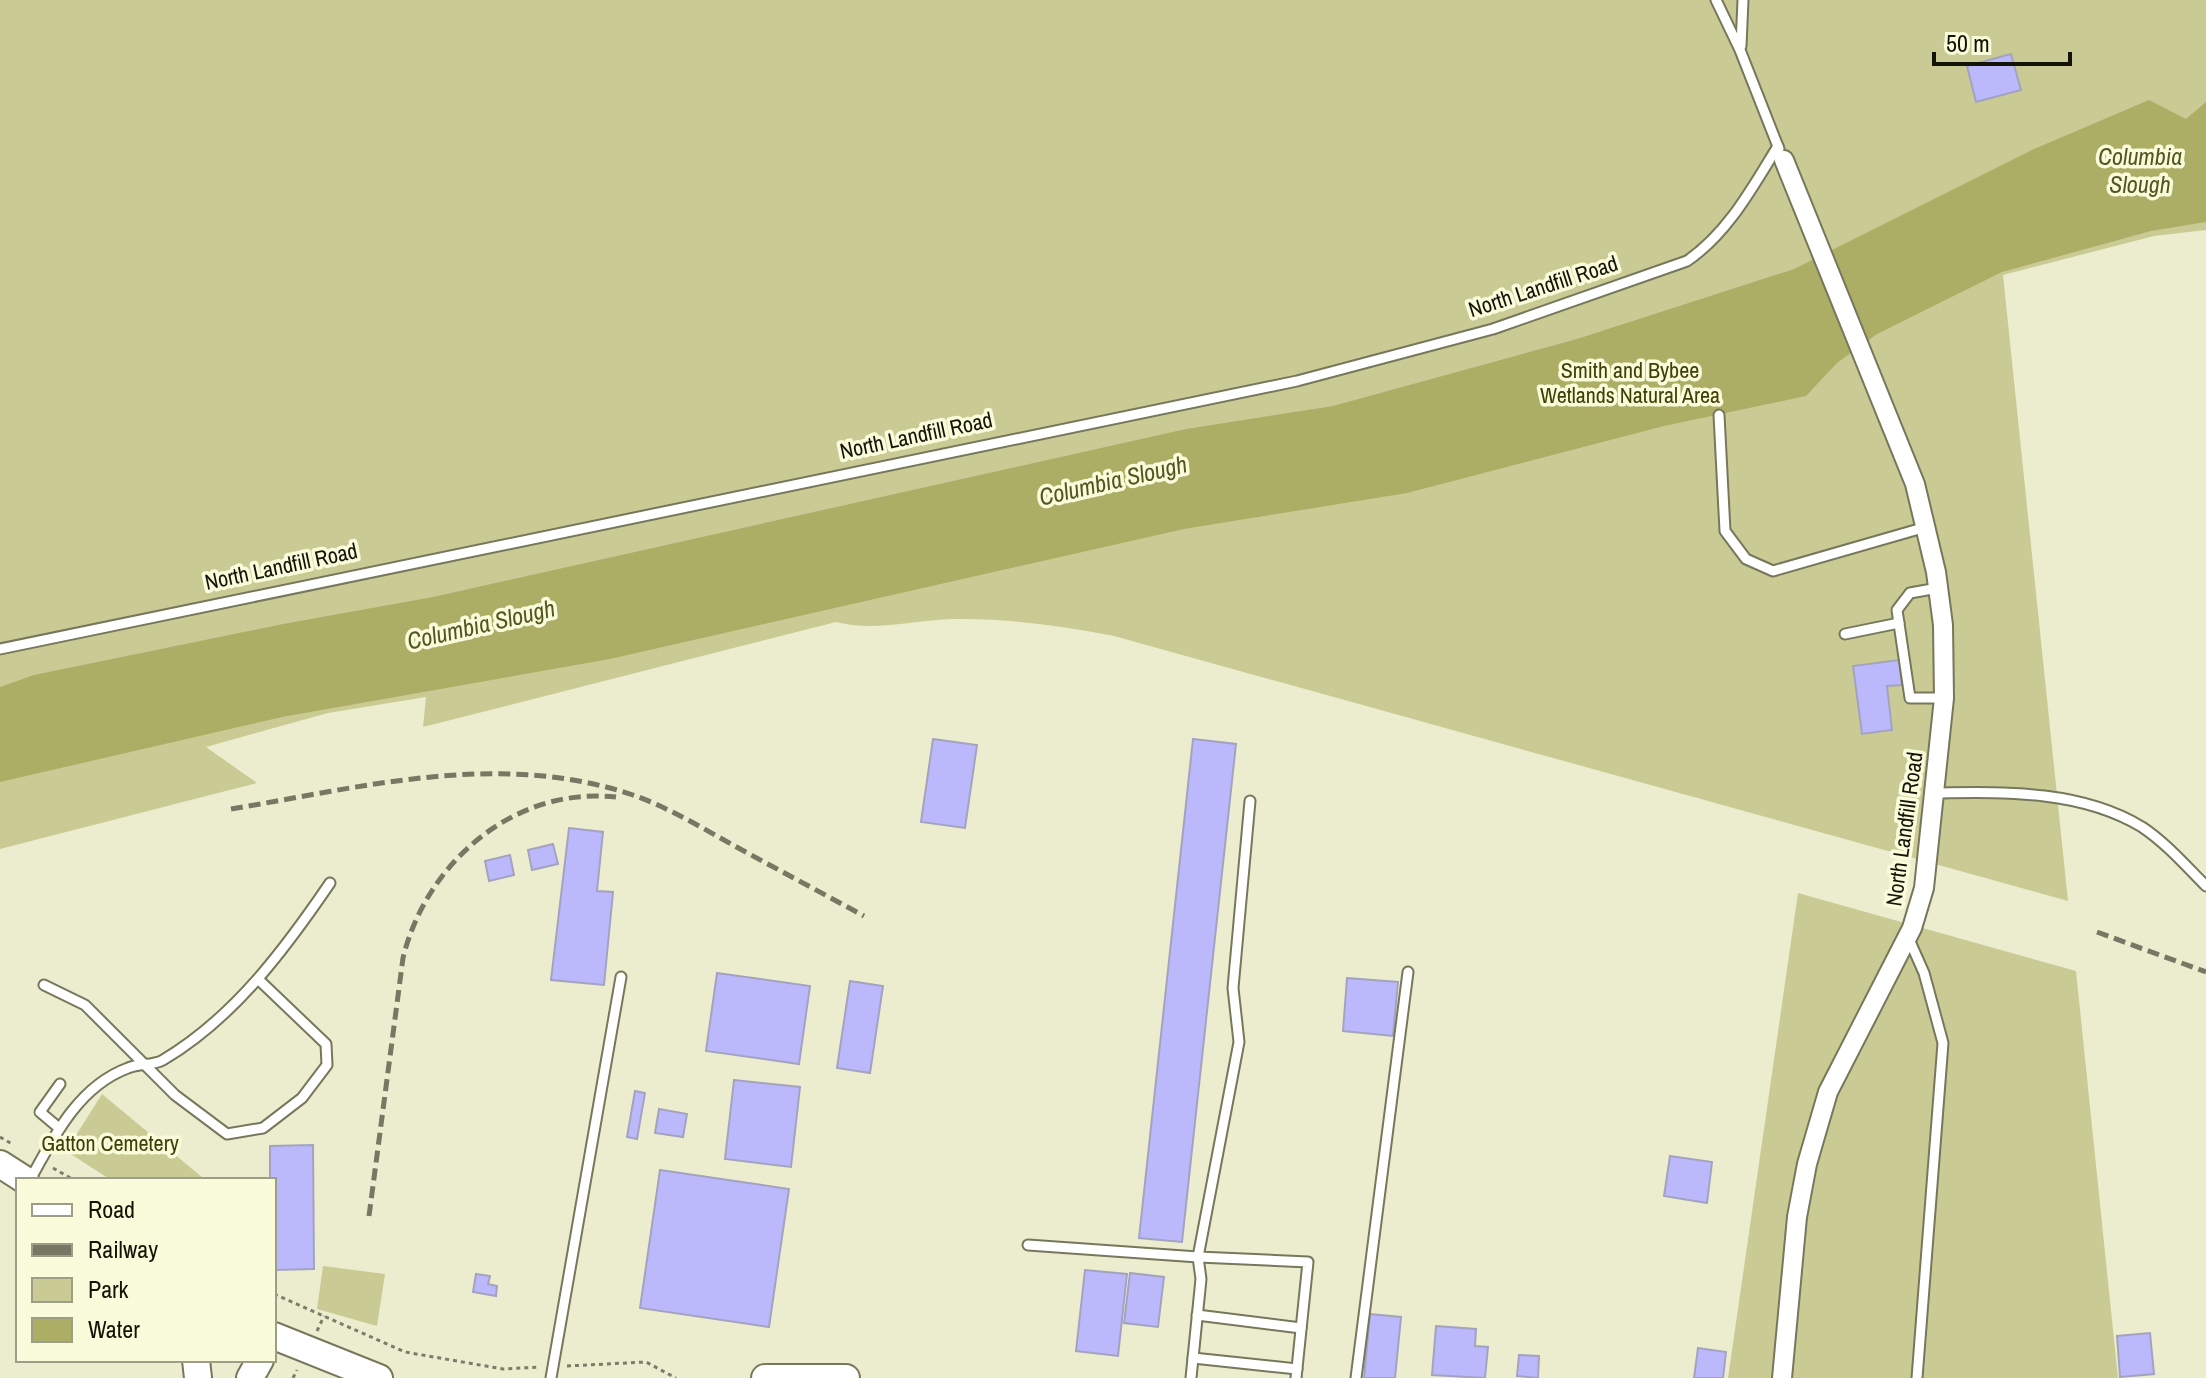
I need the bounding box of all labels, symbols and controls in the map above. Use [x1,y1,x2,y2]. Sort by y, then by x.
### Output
scale bar [1934,16,2070,66]
text: 50 m [1946,27,1990,59]
water label: Columbia Slough [2098,140,2182,200]
street label: North Landfill Road [1464,248,1622,324]
park label: Smith and Bybee Wetlands Natural Area [1540,355,1720,410]
street label: North Landfill Road [837,404,995,466]
water label: Columbia Slough [1036,447,1190,513]
street label: North Landfill Road [202,535,360,597]
water label: Columbia Slough [404,591,558,657]
street label: North Landfill Road [1878,750,1930,908]
park label: Gatton Cemetery [41,1128,179,1158]
legend [16,1178,276,1362]
text: Road [88,1193,135,1225]
text: Railway [88,1233,158,1265]
text: Park [88,1273,129,1305]
text: Water [88,1313,140,1345]

